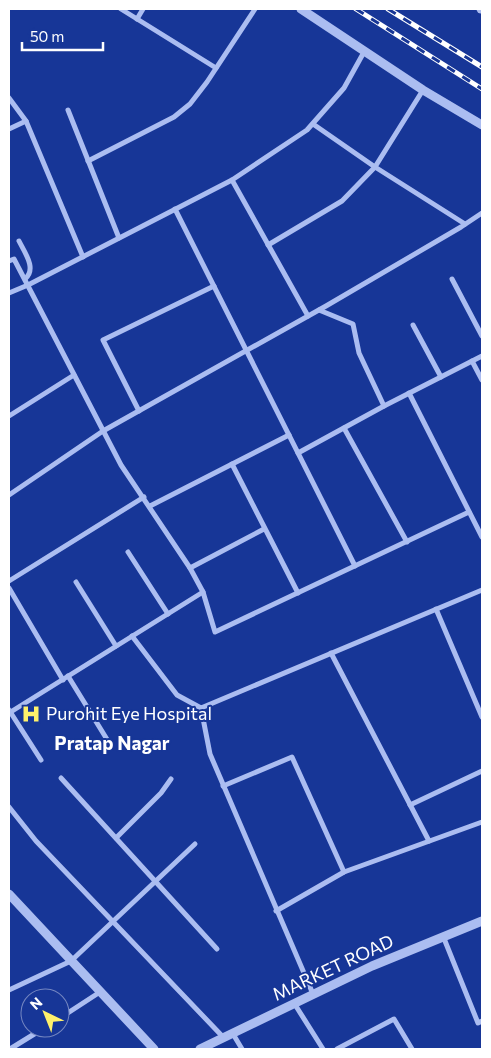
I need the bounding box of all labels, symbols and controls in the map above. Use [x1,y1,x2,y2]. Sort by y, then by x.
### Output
scale bar [22,20,104,52]
text: 50 m [30,27,64,45]
place label: Purohit Eye Hospital [46,702,212,724]
hospital icon: Purohit Eye Hospital [20,703,42,725]
district label: Pratap Nagar [54,731,170,754]
street label: MARKET ROAD [269,929,397,1005]
north arrow [20,988,70,1038]
text: N [26,993,45,1013]

